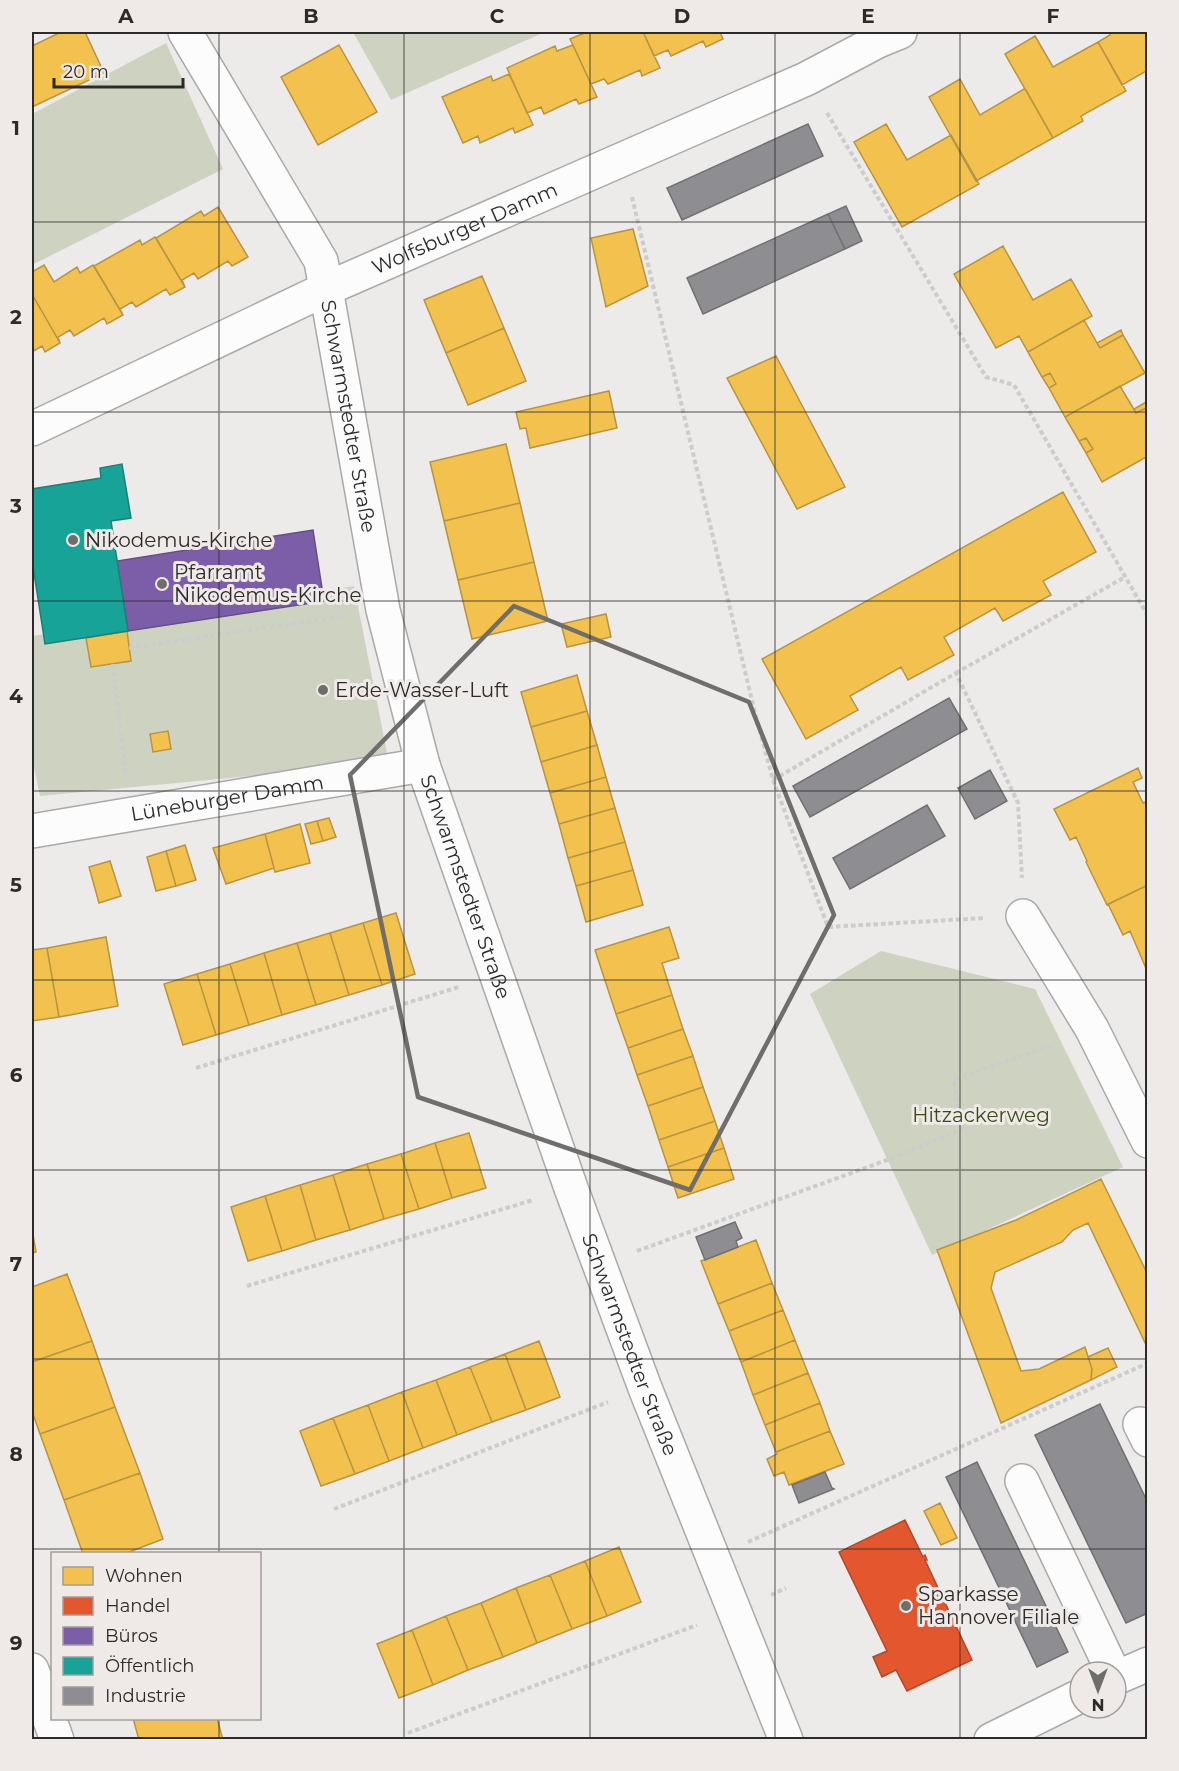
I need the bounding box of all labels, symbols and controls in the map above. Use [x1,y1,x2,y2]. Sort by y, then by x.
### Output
text: A [117,4,134,28]
text: B [303,4,319,28]
text: C [490,4,505,28]
text: D [674,4,690,28]
text: E [861,4,875,28]
text: F [1047,4,1060,28]
scale bar [54,51,183,89]
text: 20 m [63,61,109,83]
text: 1 [12,116,20,140]
street label: Wolfsburger Damm [368,177,561,279]
street label: Schwarmstedter Straße [316,298,381,534]
text: 2 [10,305,22,329]
text: 3 [9,494,22,518]
place label: Nikodemus-Kirche [85,528,273,552]
marker: Nikodemus-Kirche [66,533,80,547]
place label: Pfarramt Nikodemus-Kirche [174,560,362,607]
marker: Pfarramt Nikodemus-Kirche [155,577,169,591]
place label: Erde-Wasser-Luft [335,678,509,702]
marker: Erde-Wasser-Luft [316,683,330,697]
text: 4 [9,684,23,708]
street label: Lüneburger Damm [129,770,326,826]
street label: Schwarmstedter Straße [415,772,516,1002]
text: 5 [10,873,22,897]
text: 6 [10,1063,23,1087]
park label: Hitzackerweg [912,1103,1050,1127]
street label: Schwarmstedter Straße [577,1230,683,1459]
text: 7 [10,1252,22,1276]
text: 8 [9,1442,23,1466]
legend [51,1552,261,1720]
text: Wohnen [105,1565,183,1587]
place label: Sparkasse Hannover Filiale [918,1582,1079,1629]
text: Handel [105,1595,170,1617]
marker: Sparkasse Hannover Filiale [899,1599,913,1613]
text: Büros [105,1625,158,1647]
text: 9 [10,1631,22,1655]
text: Öffentlich [105,1655,194,1677]
north arrow [1068,1660,1128,1720]
text: Industrie [105,1685,186,1707]
text: N [1092,1695,1104,1714]

